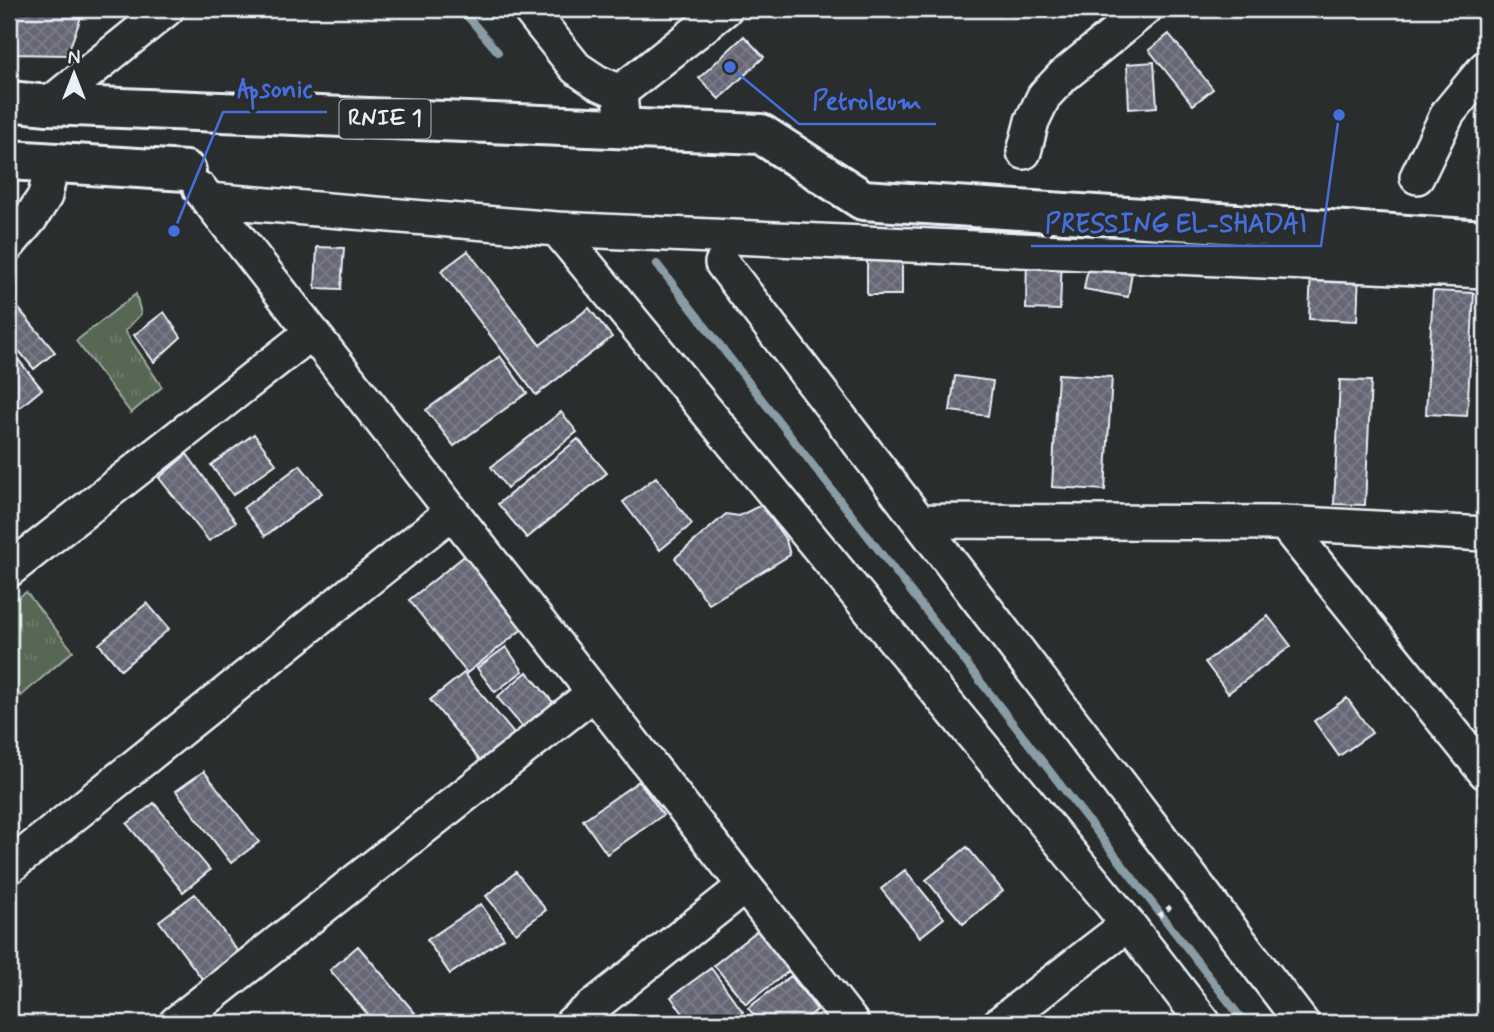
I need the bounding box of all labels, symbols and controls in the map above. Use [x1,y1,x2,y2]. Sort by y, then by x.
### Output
north arrow [38,38,108,108]
text: N [68,46,80,71]
callout: Apsonic [223,65,327,112]
text: Apsonic [237,73,313,110]
callout: Petroleum [799,77,936,124]
text: Petroleum [812,85,922,119]
road number: RNIE 1 [340,100,430,138]
callout: PRESSING EL-SHADAI [1031,199,1321,246]
text: PRESSING EL-SHADAI [1045,208,1307,242]

